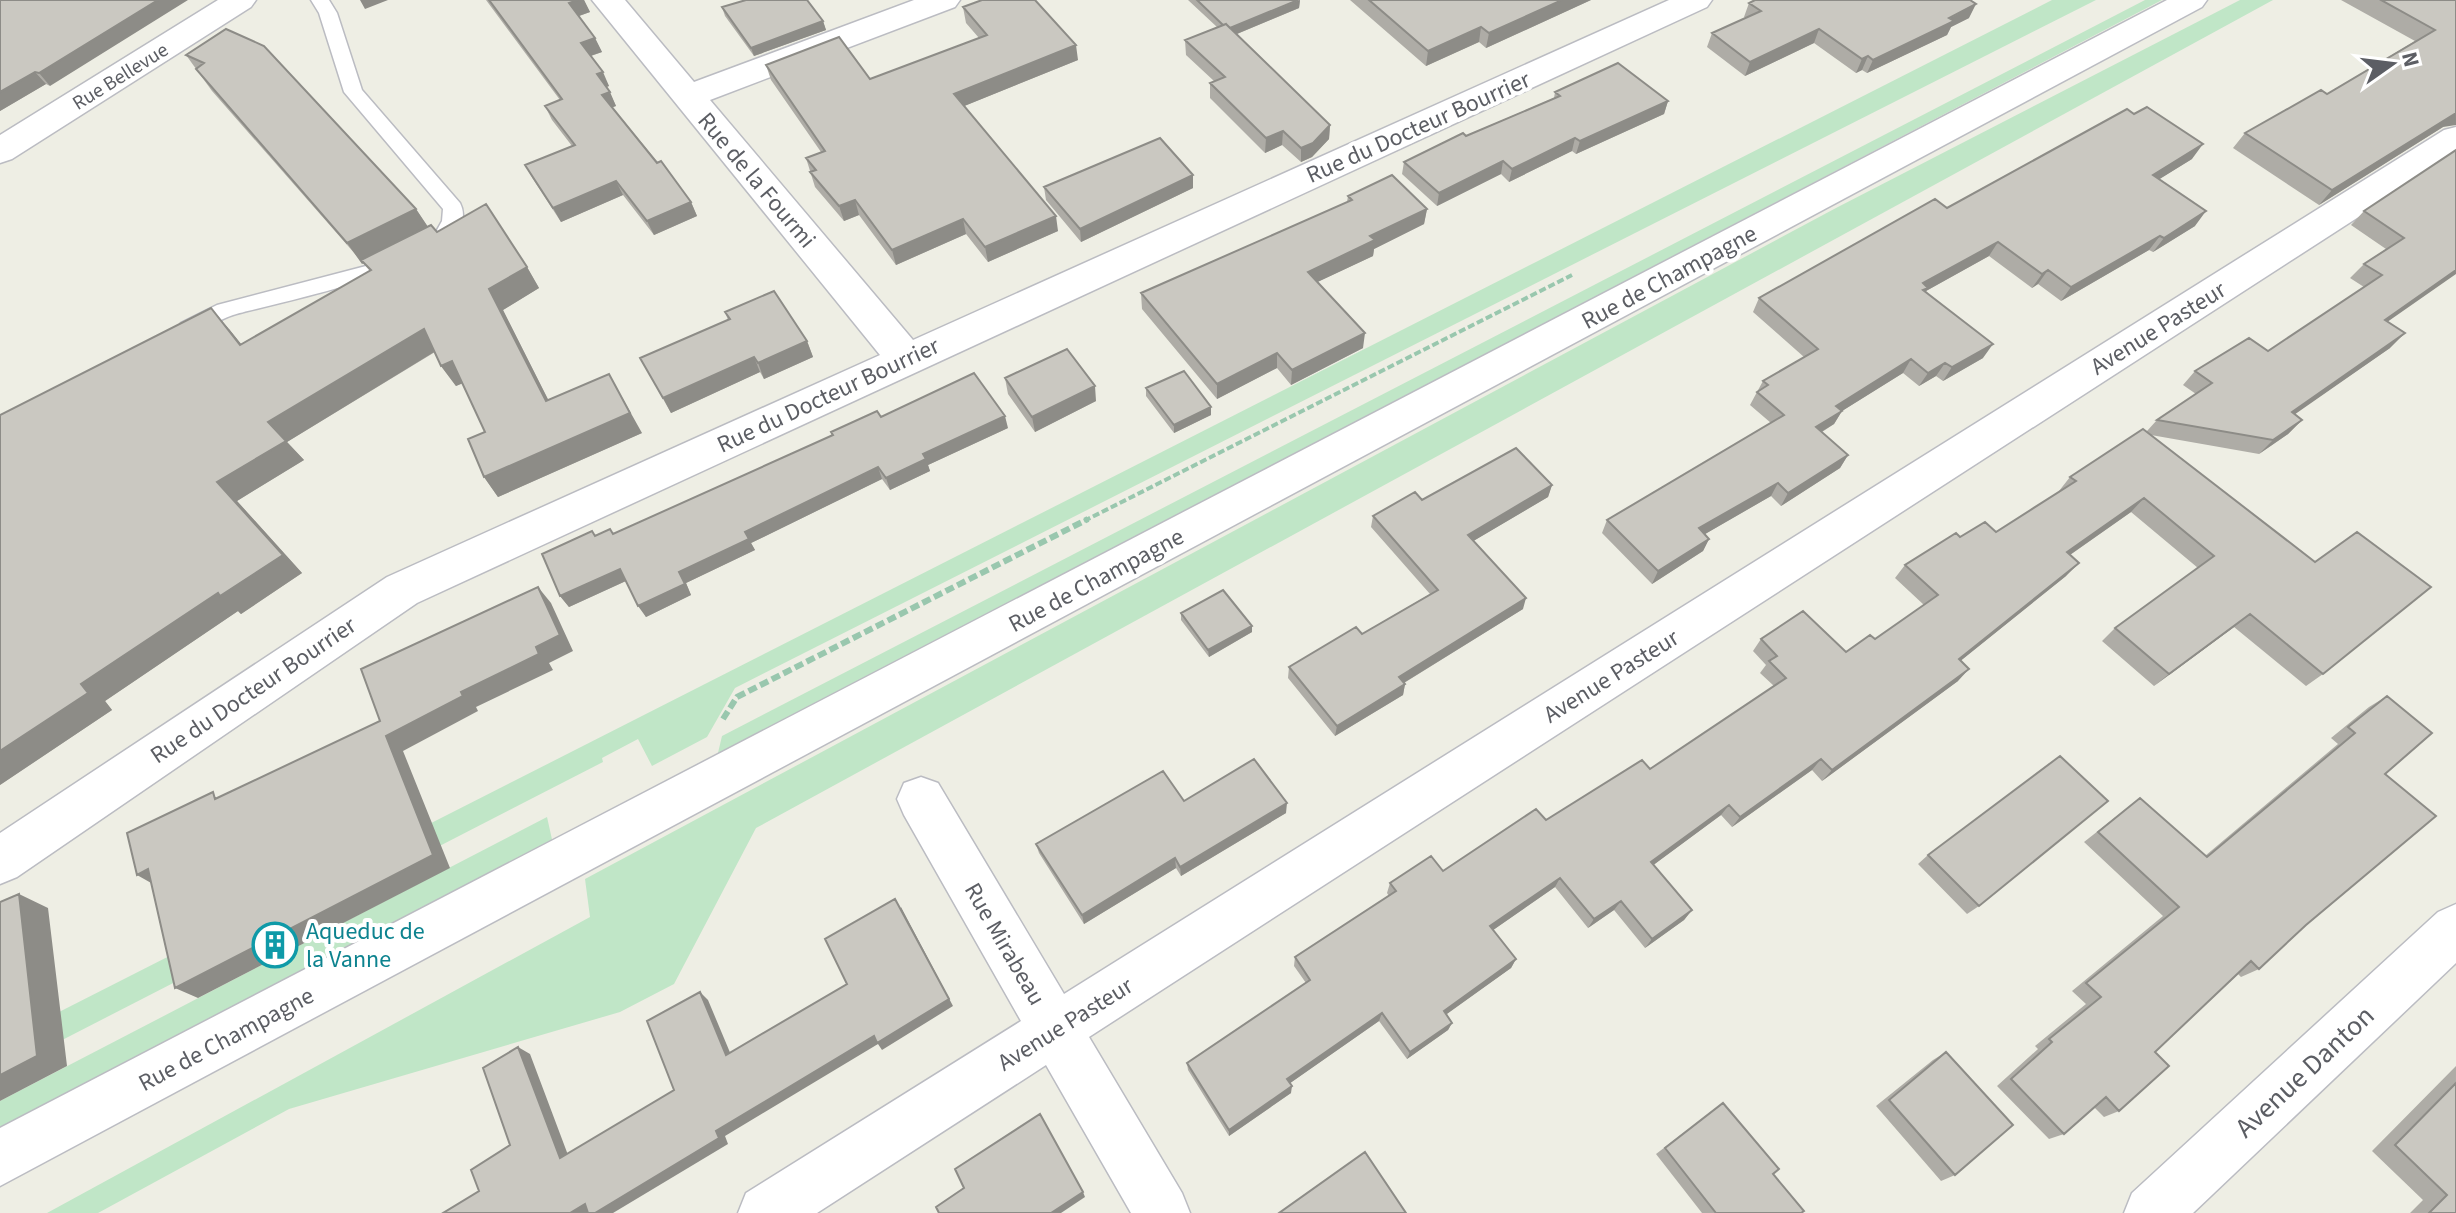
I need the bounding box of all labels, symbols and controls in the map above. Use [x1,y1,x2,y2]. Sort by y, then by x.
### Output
north arrow [2352,24,2432,104]
street label: Rue Bellevue [67,36,174,117]
text: N [2393,48,2428,70]
street label: Rue du Docteur Bourrier [1301,62,1536,193]
street label: Rue de la Fourmi [689,105,824,256]
street label: Rue de Champagne [1575,216,1763,339]
street label: Avenue Pasteur [2084,272,2233,384]
street label: Rue du Docteur Bourrier [711,328,946,462]
street label: Rue de Champagne [1002,519,1190,642]
street label: Rue du Docteur Bourrier [143,608,364,773]
street label: Avenue Pasteur [1537,620,1686,732]
street label: Rue Mirabeau [955,876,1054,1012]
place label: Aqueduc de la Vanne [306,914,425,977]
building icon: Aqueduc de la Vanne [251,921,299,969]
street label: Avenue Pasteur [991,968,1140,1080]
street label: Rue de Champagne [132,978,320,1101]
street label: Avenue Danton [2226,996,2383,1147]

